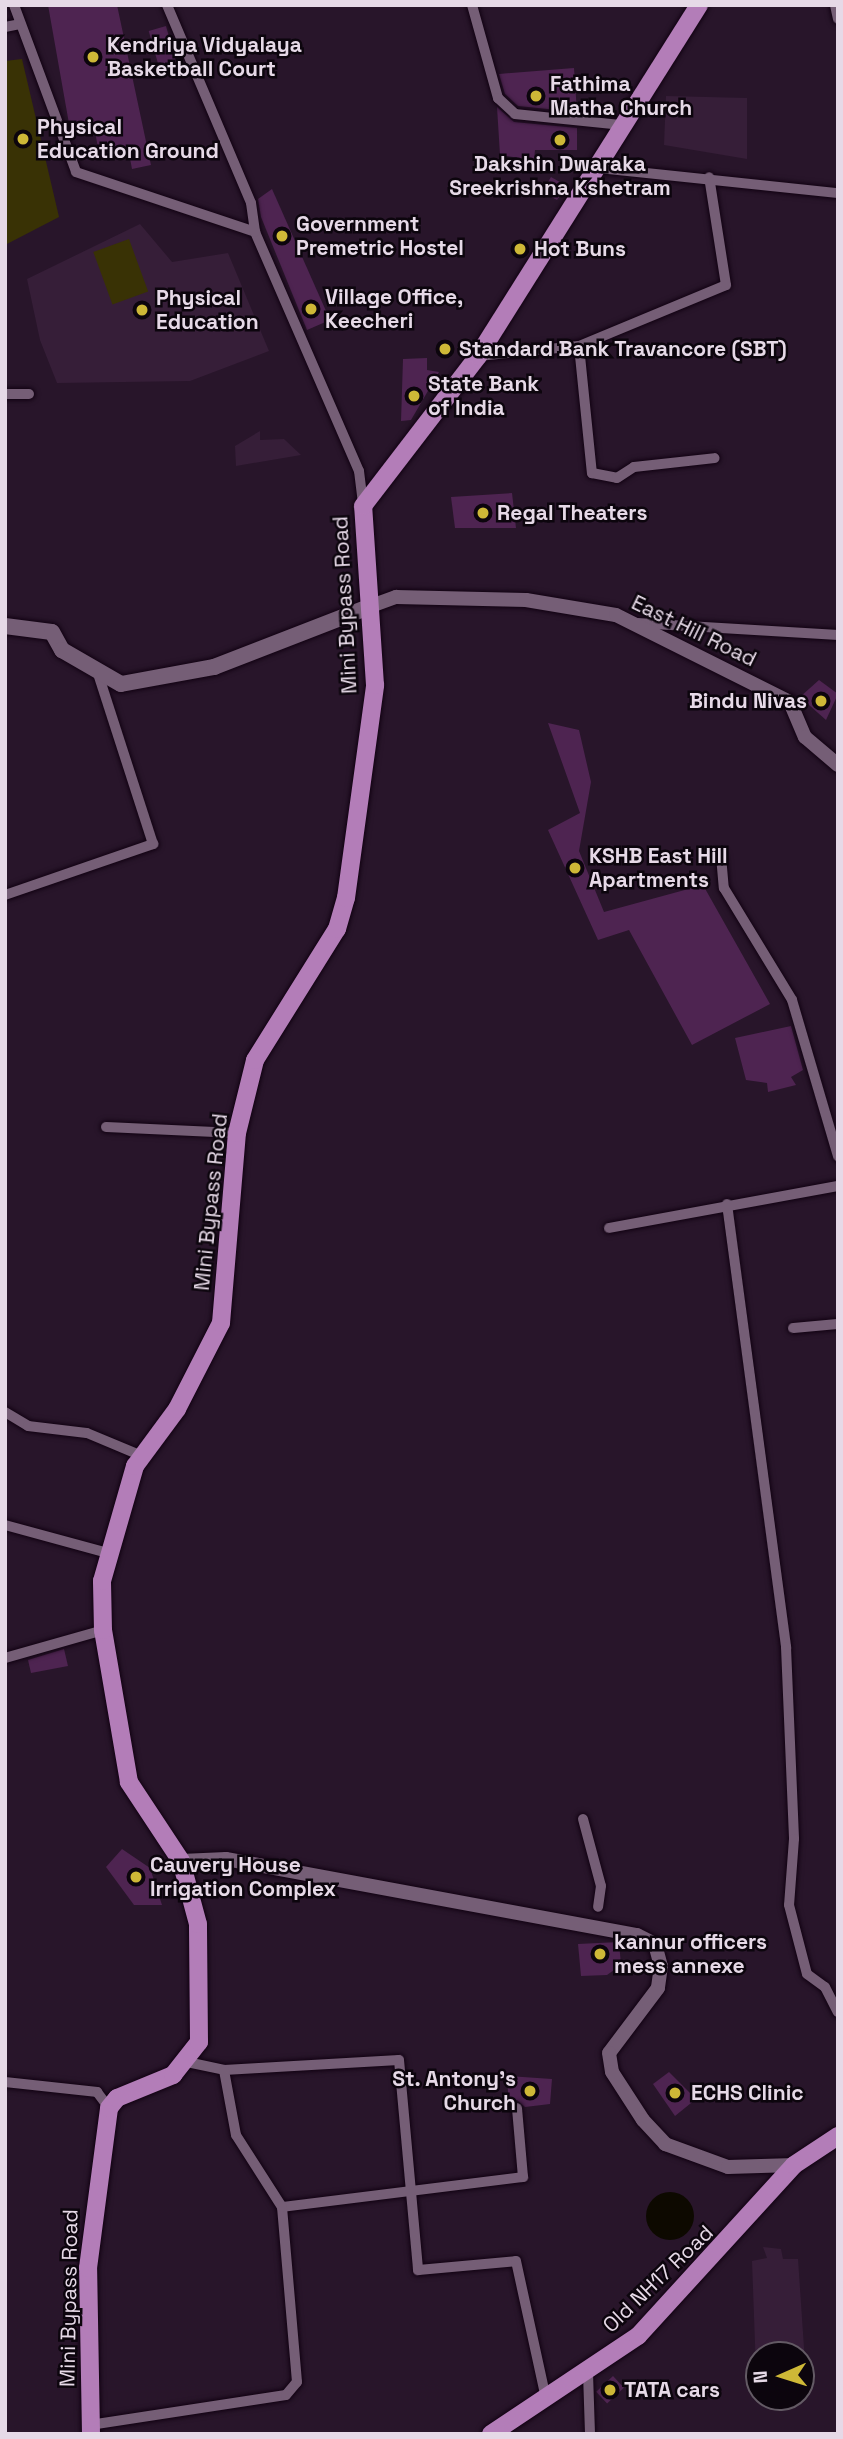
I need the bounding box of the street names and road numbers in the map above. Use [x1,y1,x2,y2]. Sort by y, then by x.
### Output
street label: Mini Bypass Road [328,515,362,695]
street label: East Hill Road [627,590,761,672]
street label: Mini Bypass Road [189,1112,233,1292]
street label: Mini Bypass Road [55,2209,83,2387]
street label: Old NH17 Road [598,2220,718,2338]

